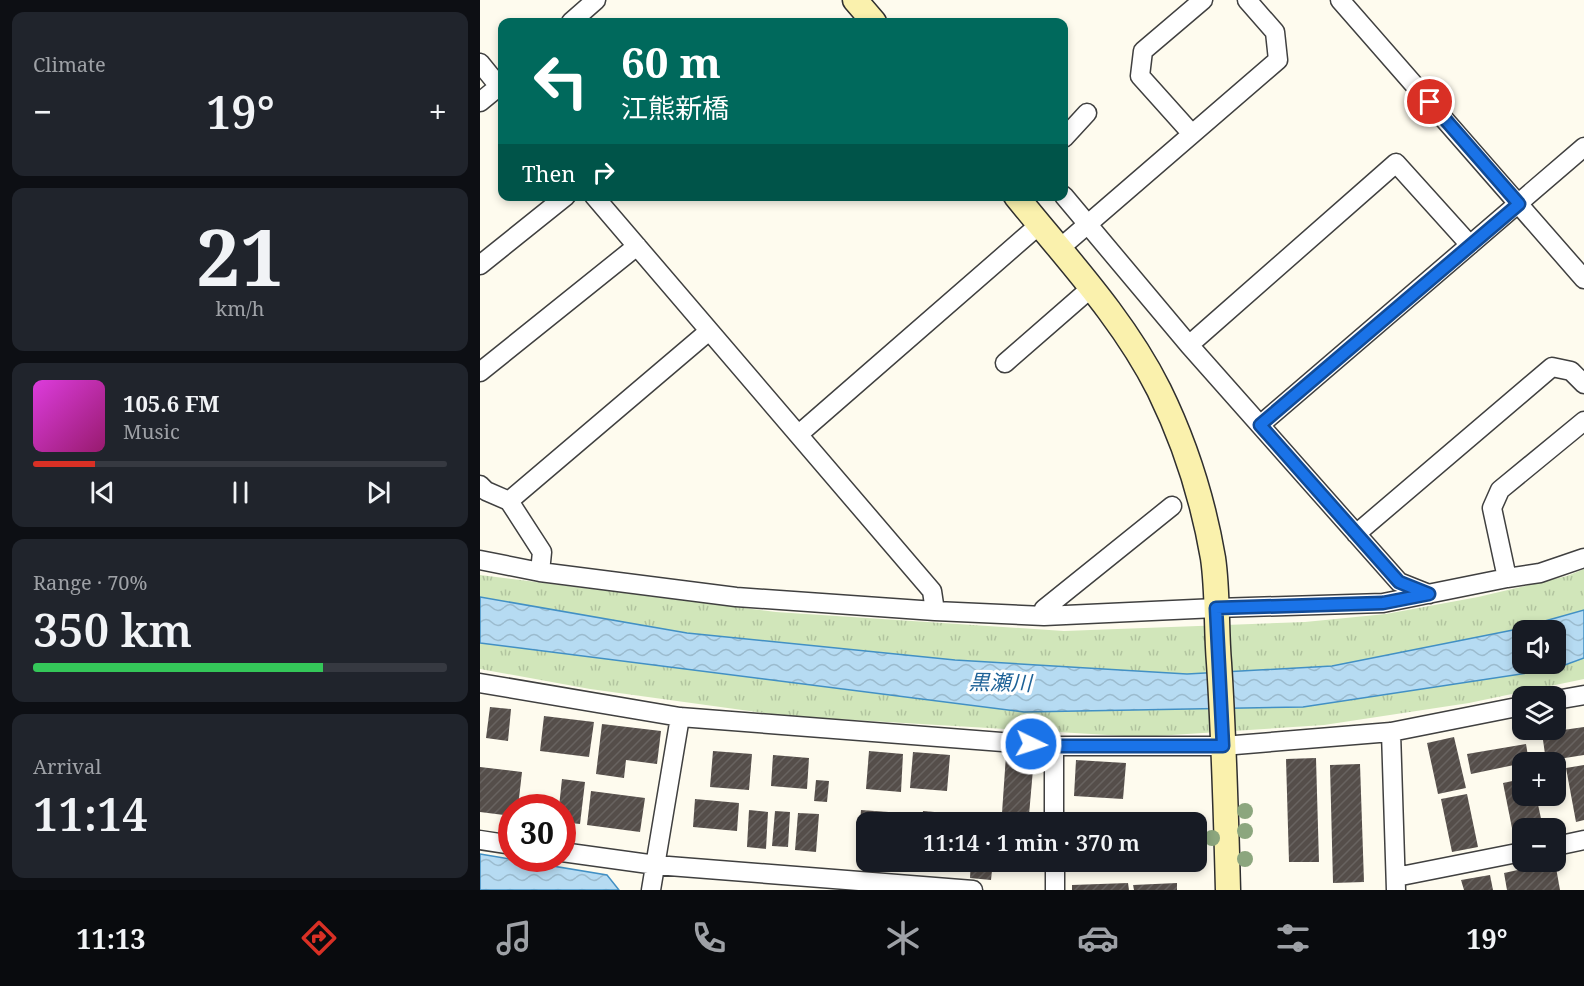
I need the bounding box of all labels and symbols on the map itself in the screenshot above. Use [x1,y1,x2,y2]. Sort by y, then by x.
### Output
pin [1404,76,1455,127]
water label: 黒瀬川 [968,667,1034,697]
position arrow [999,712,1063,776]
speed limit sign: 30 [498,794,576,872]

